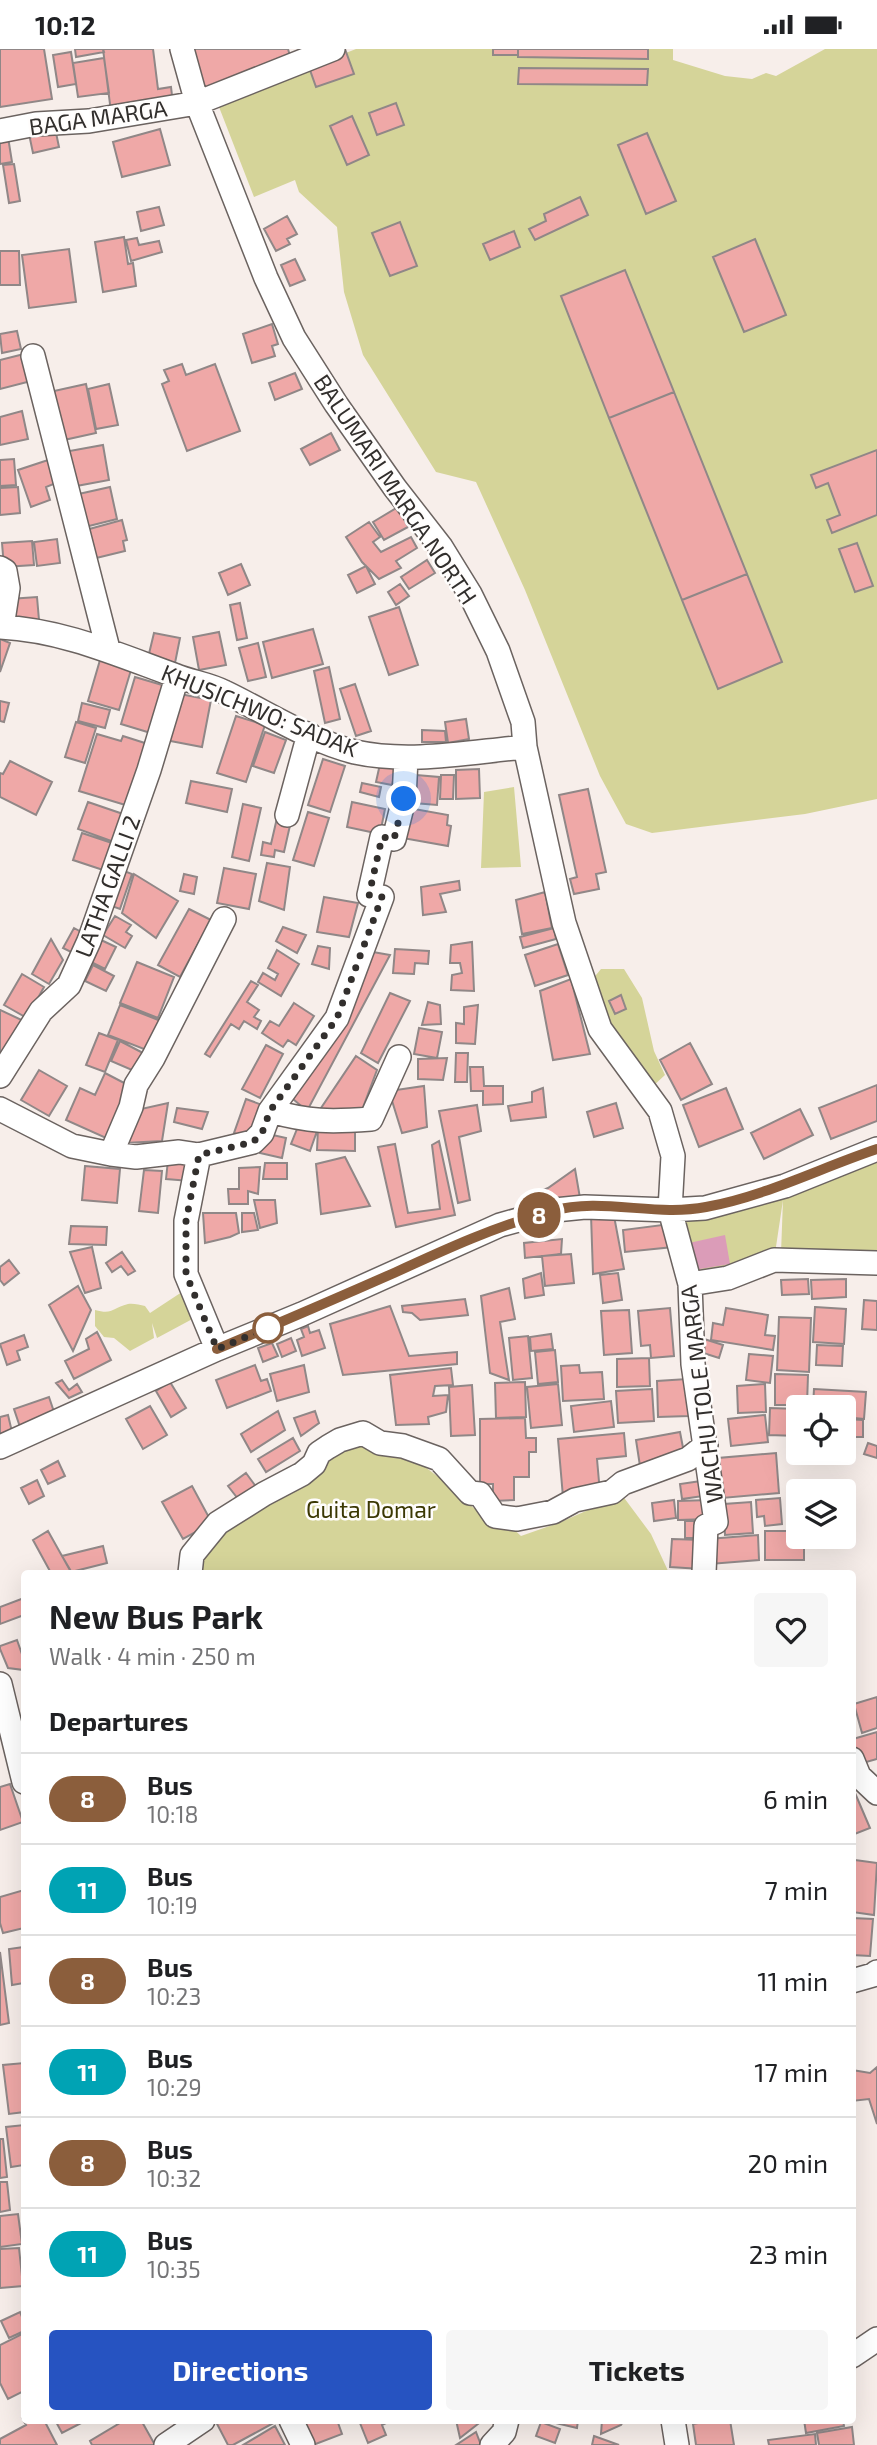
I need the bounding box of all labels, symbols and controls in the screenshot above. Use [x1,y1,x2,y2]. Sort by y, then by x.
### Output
text: 10:12 [35,9,96,40]
street label: BAGA MARGA [27,93,170,141]
street label: BALUMARI MARGA NORTH [309,369,483,609]
street label: KHUSICHWO: SADAK [158,658,363,762]
your location [386,781,421,816]
street label: LATHA GALLI 2 [68,811,146,961]
line badge: 8 [516,1192,562,1238]
text: 8 [532,1200,546,1229]
street label: WACHU TOLE MARGA [674,1283,728,1505]
unlabelled marker [253,1313,283,1343]
map controls [786,1395,856,1549]
button: locate [786,1395,856,1465]
button: layers [786,1479,856,1549]
park label: Guita Domar [306,1495,436,1523]
button: heart [754,1593,828,1667]
text: New Bus Park [49,1596,263,1636]
text: Walk · 4 min · 250 m [49,1642,256,1670]
text: Departures [49,1705,188,1736]
text: Bus [147,1769,193,1800]
text: 6 min [763,1783,828,1814]
text: 8 [80,1784,95,1813]
text: 10:18 [147,1800,199,1828]
text: Bus [147,1860,193,1891]
text: 7 min [765,1874,828,1905]
text: 11 [77,1875,98,1904]
text: 10:19 [147,1891,198,1919]
text: Bus [147,1951,193,1982]
text: 11 min [757,1965,828,1996]
text: 8 [80,1966,95,1995]
text: 10:23 [147,1982,201,2010]
text: Bus [147,2042,193,2073]
text: 17 min [754,2056,828,2087]
text: 11 [77,2057,98,2086]
text: 10:29 [147,2073,202,2101]
text: Bus [147,2133,193,2164]
text: 20 min [748,2147,828,2178]
text: 8 [80,2148,95,2177]
text: 10:32 [147,2164,201,2192]
text: Bus [147,2224,193,2255]
text: 23 min [749,2238,828,2269]
text: 11 [77,2239,98,2268]
text: 10:35 [147,2255,201,2283]
button: Directions [49,2330,432,2410]
button: Tickets [446,2330,828,2410]

